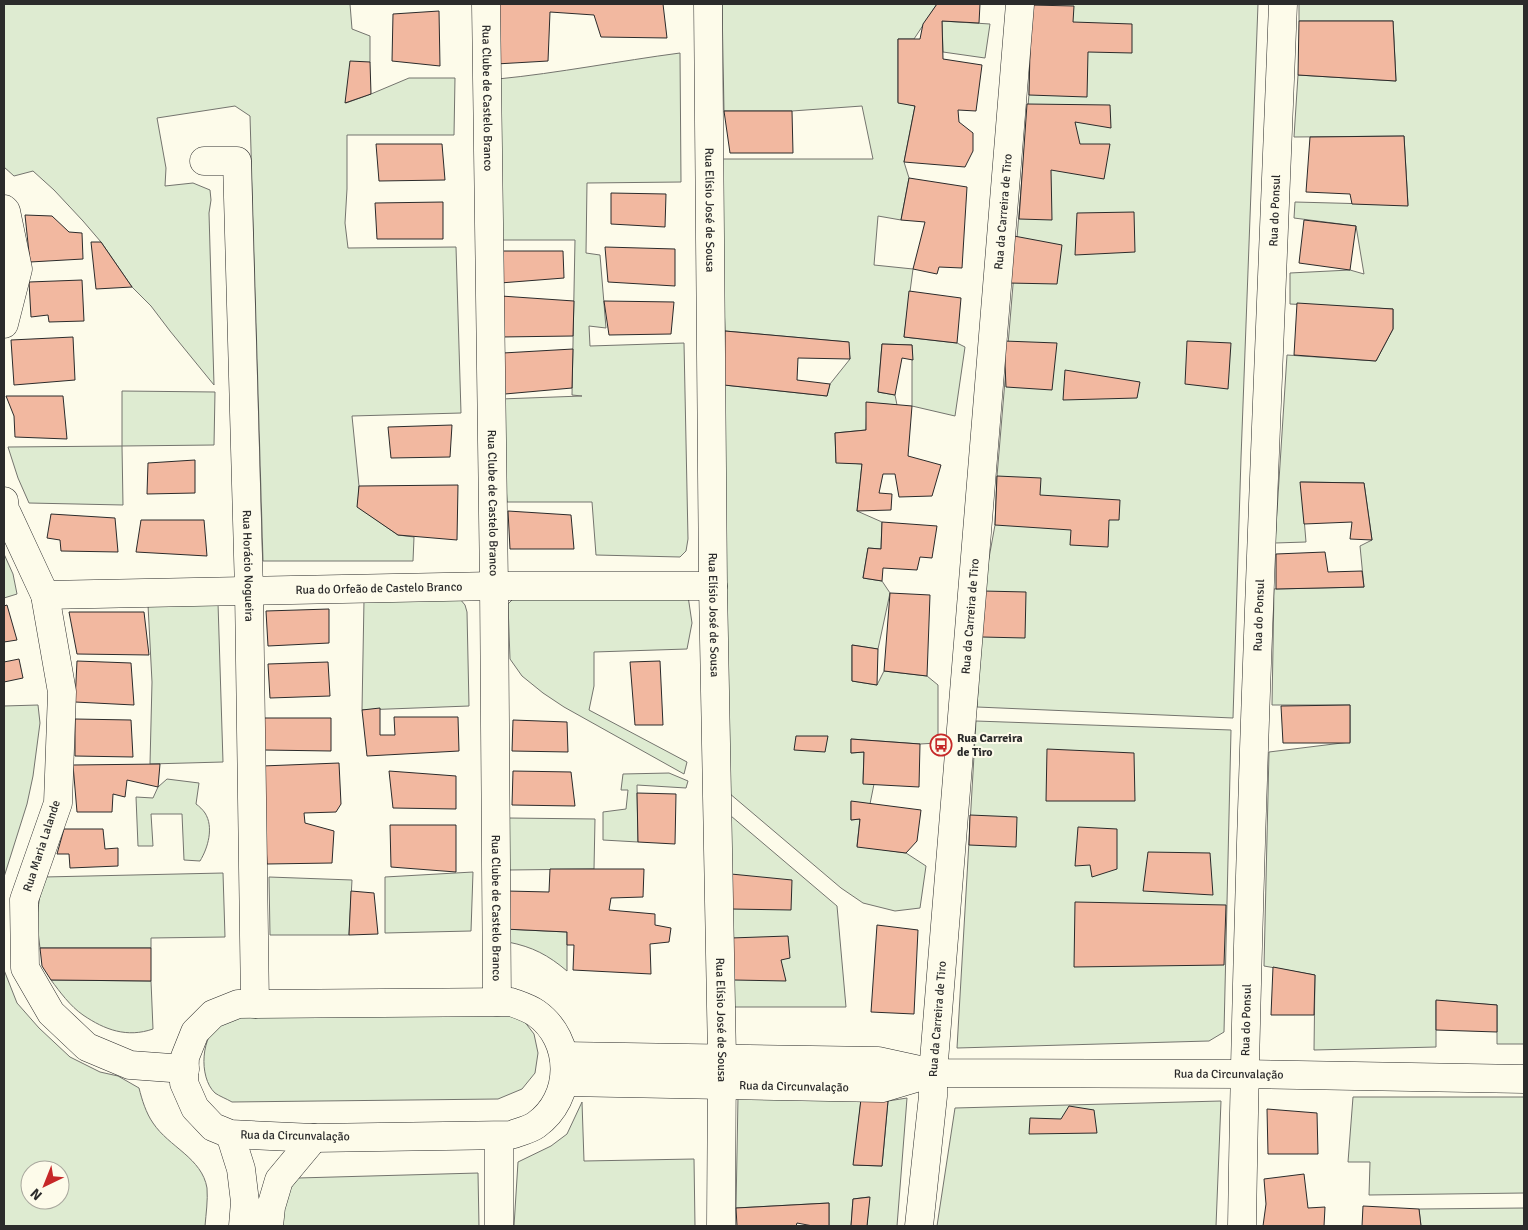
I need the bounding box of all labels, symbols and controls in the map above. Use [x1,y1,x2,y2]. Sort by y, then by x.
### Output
street label: Rua Clube de Castelo Branco [479,25,496,171]
street label: Rua Elísio José de Sousa [702,148,718,272]
street label: Rua da Carreira de Tiro [991,153,1015,270]
street label: Rua do Ponsul [1266,174,1284,247]
street label: Rua Clube de Castelo Branco [484,430,501,576]
street label: Rua Horácio Nogueira [239,510,257,622]
street label: Rua Elísio José de Sousa [705,553,722,677]
street label: Rua da Carreira de Tiro [958,558,982,675]
street label: Rua do Ponsul [1250,578,1268,652]
street label: Rua do Orfeão de Castelo Branco [295,579,463,597]
place label: Rua Carreira de Tiro [957,731,1023,760]
bus stop icon: Rua Carreira de Tiro [929,733,953,757]
street label: Rua Maria Lalande [20,798,64,894]
street label: Rua Clube de Castelo Branco [488,835,504,981]
street label: Rua Elísio José de Sousa [713,957,730,1082]
street label: Rua da Carreira de Tiro [926,960,950,1077]
street label: Rua do Ponsul [1238,983,1254,1056]
street label: Rua da Circunvalação [1174,1066,1284,1082]
street label: Rua da Circunvalação [739,1078,849,1095]
street label: Rua da Circunvalação [240,1128,350,1144]
north arrow [20,1160,70,1210]
text: N [27,1185,46,1204]

